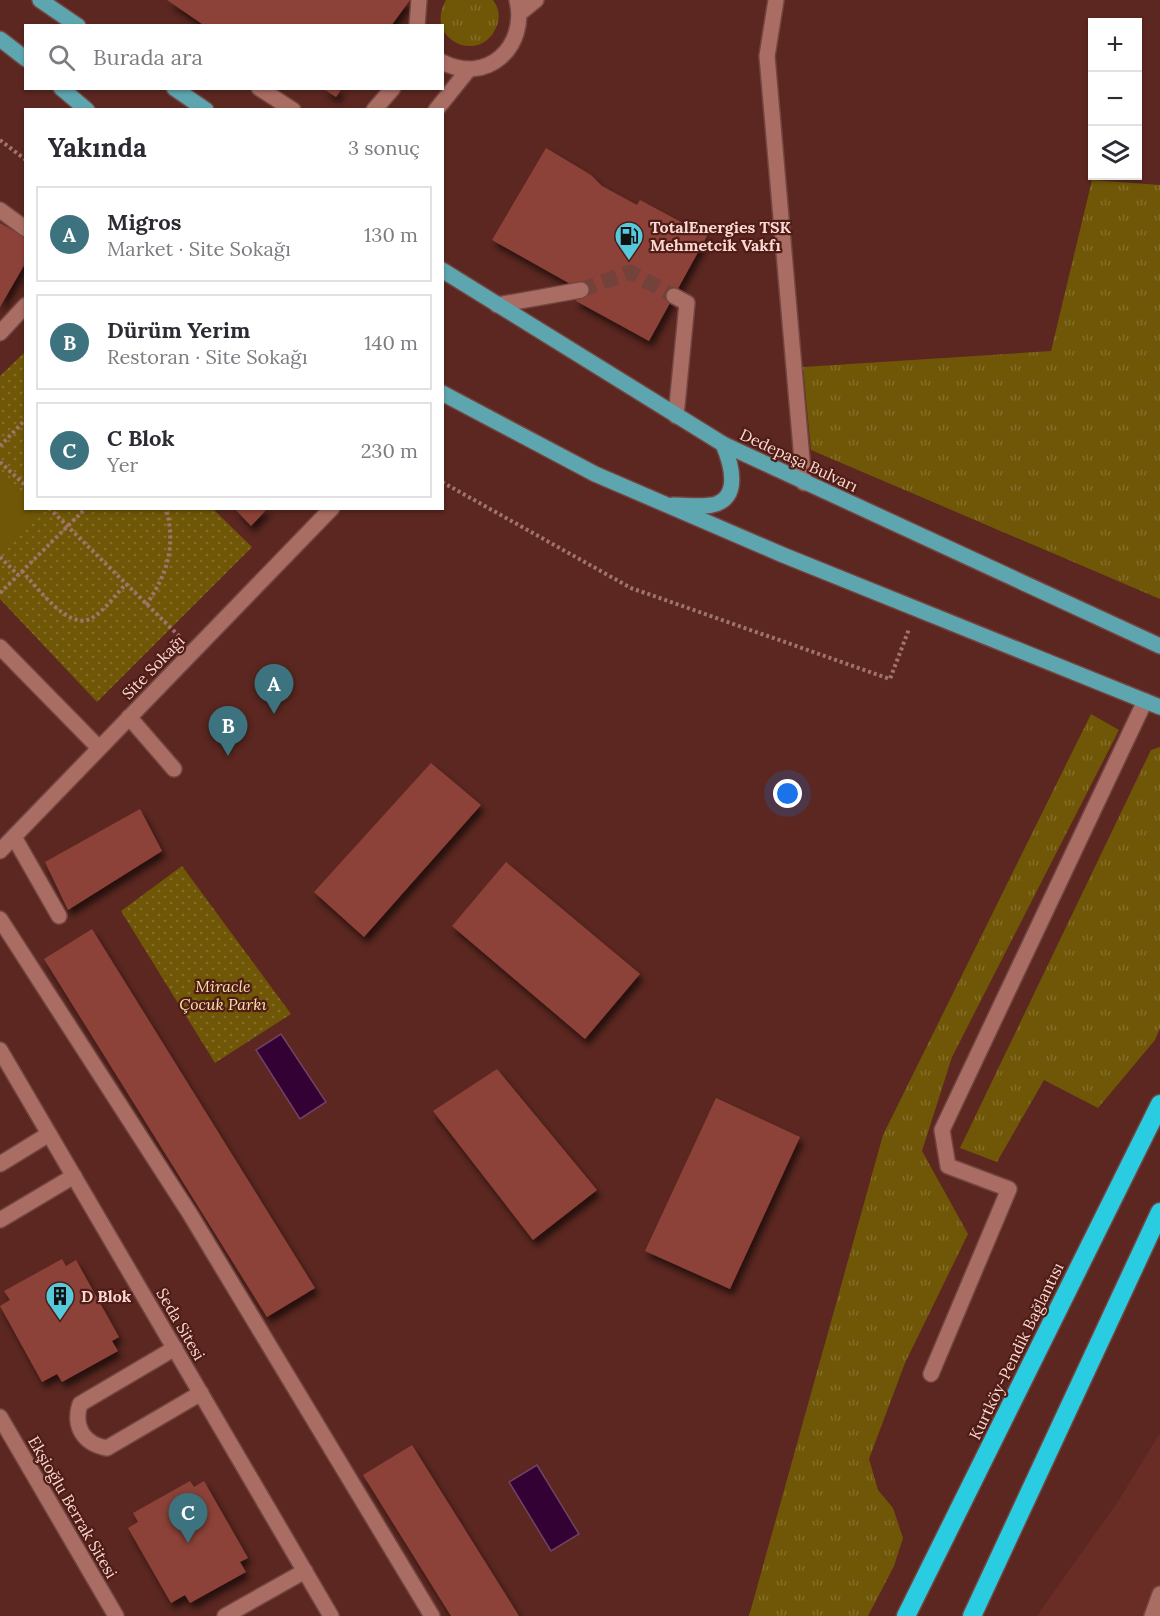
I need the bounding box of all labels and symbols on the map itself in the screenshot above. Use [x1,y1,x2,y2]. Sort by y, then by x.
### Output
place label: TotalEnergies TSK Mehmetcik Vakfı [650,217,791,255]
fuel station icon: TotalEnergies TSK Mehmetcik Vakfı [613,220,645,262]
street label: Dedepaşa Bulvarı [737,424,861,496]
street label: Site Sokağı [117,631,189,703]
pin: A [254,664,294,714]
pin: B [208,706,248,756]
your location [773,779,802,808]
park label: Miracle Çocuk Parkı [179,976,267,1014]
street label: Kurtköy-Pendik Bağlantısı [964,1259,1068,1443]
building icon: D Blok [44,1280,76,1322]
street label: Seda Sitesi [152,1284,210,1364]
place label: D Blok [81,1286,132,1306]
street label: Ekşioğlu Berrak Sitesi [24,1432,122,1582]
pin: C [168,1494,207,1543]

